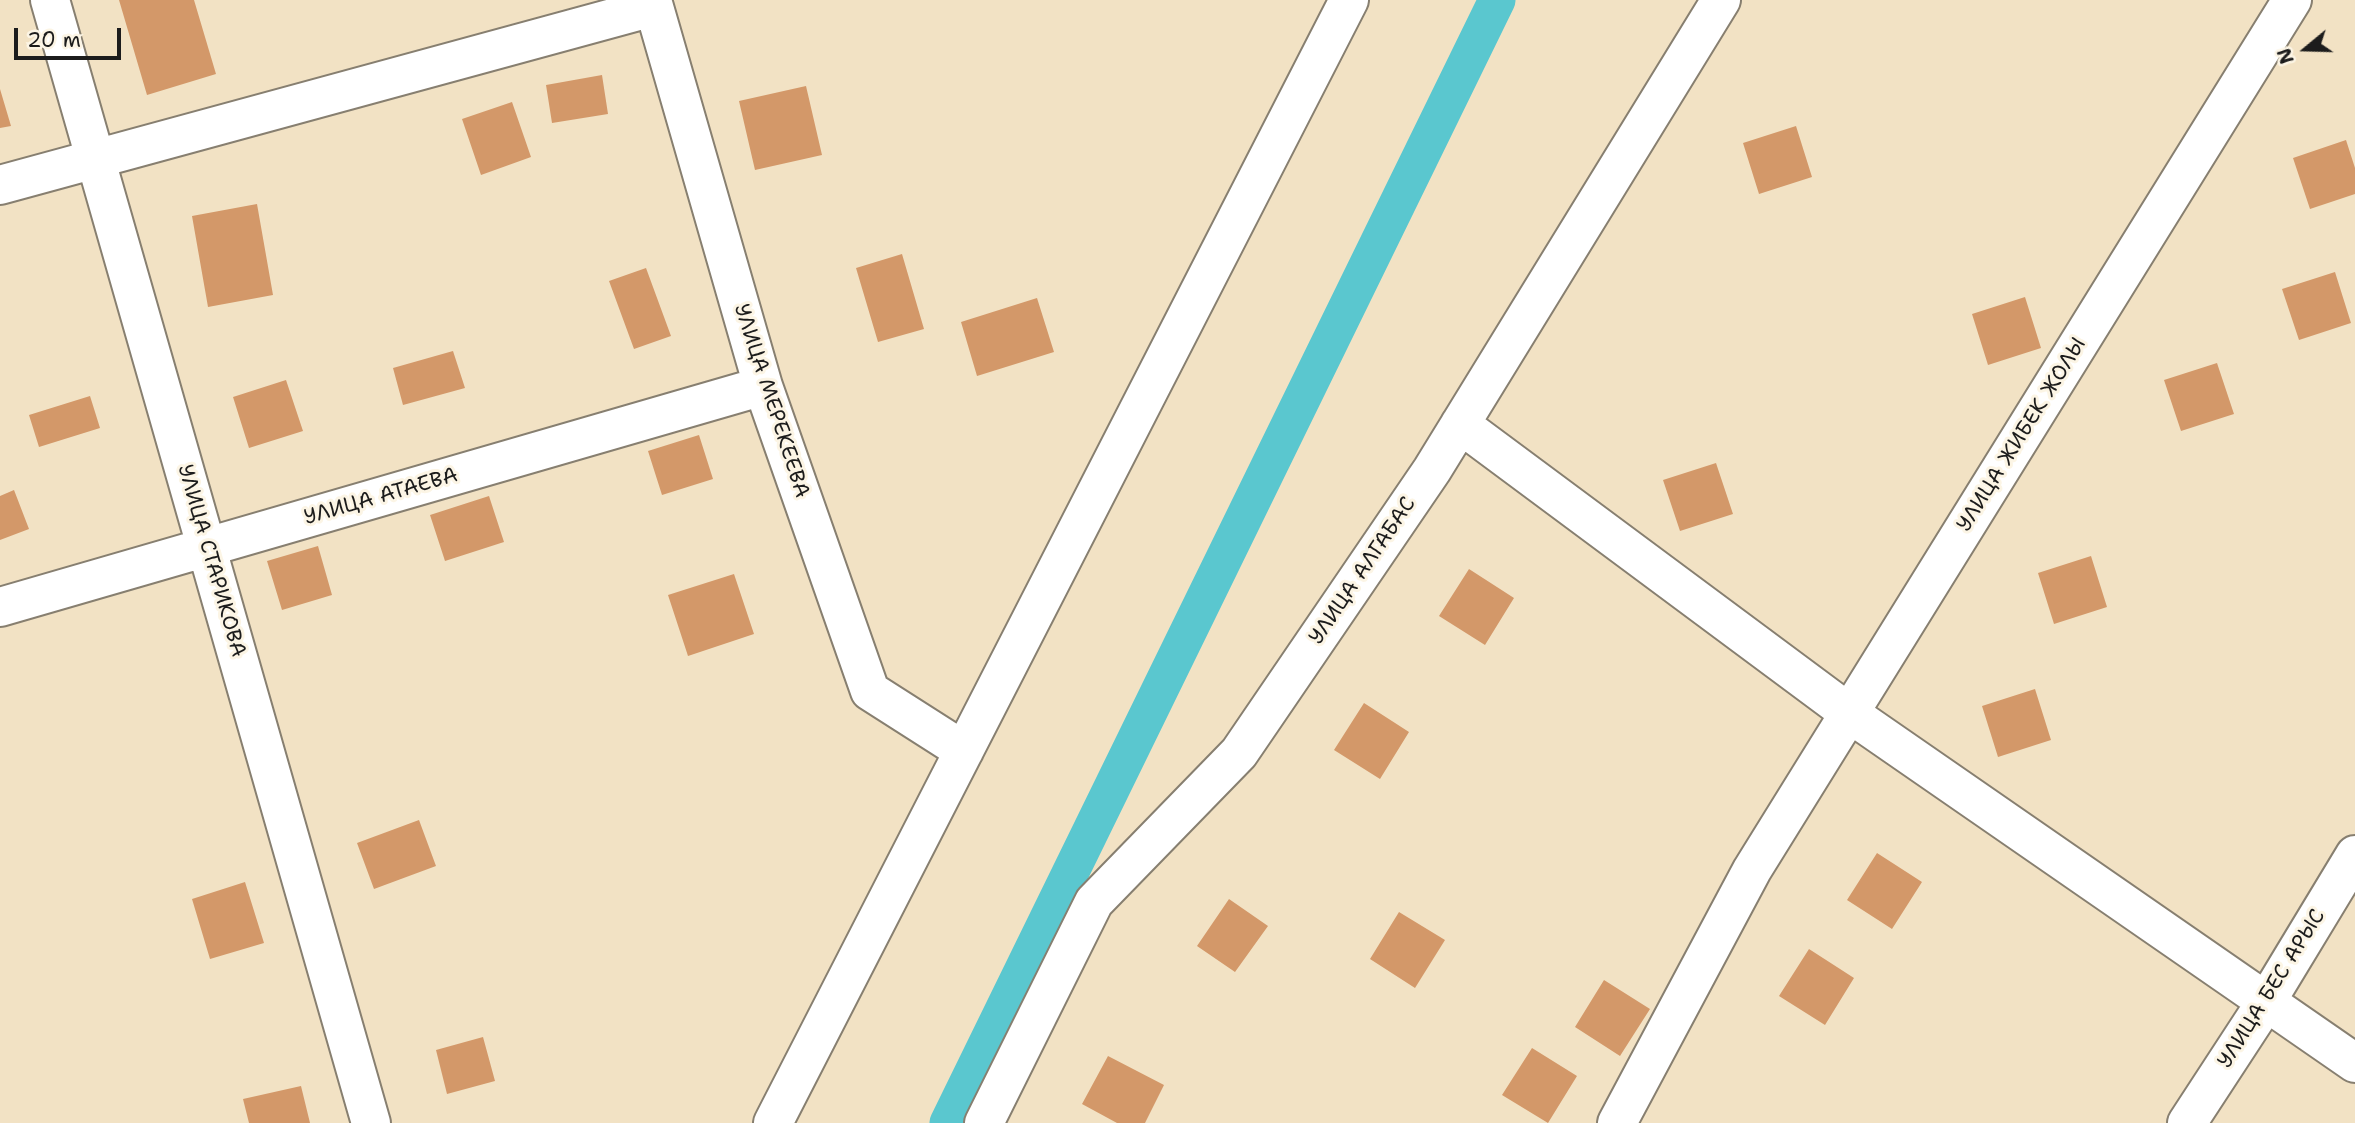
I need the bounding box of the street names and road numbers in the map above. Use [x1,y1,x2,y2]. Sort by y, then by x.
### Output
street label: УЛИЦА МЕРЕКЕЕВА [728,301,814,501]
street label: УЛИЦА ЖИБЕК ЖОЛЫ [1952,333,2092,537]
street label: УЛИЦА СТАРИКОВА [171,462,251,660]
street label: УЛИЦА АТАЕВА [301,463,461,531]
street label: УЛИЦА АЛГАБАС [1304,492,1422,650]
street label: УЛИЦА БЕС АРЫС [2213,905,2331,1073]

